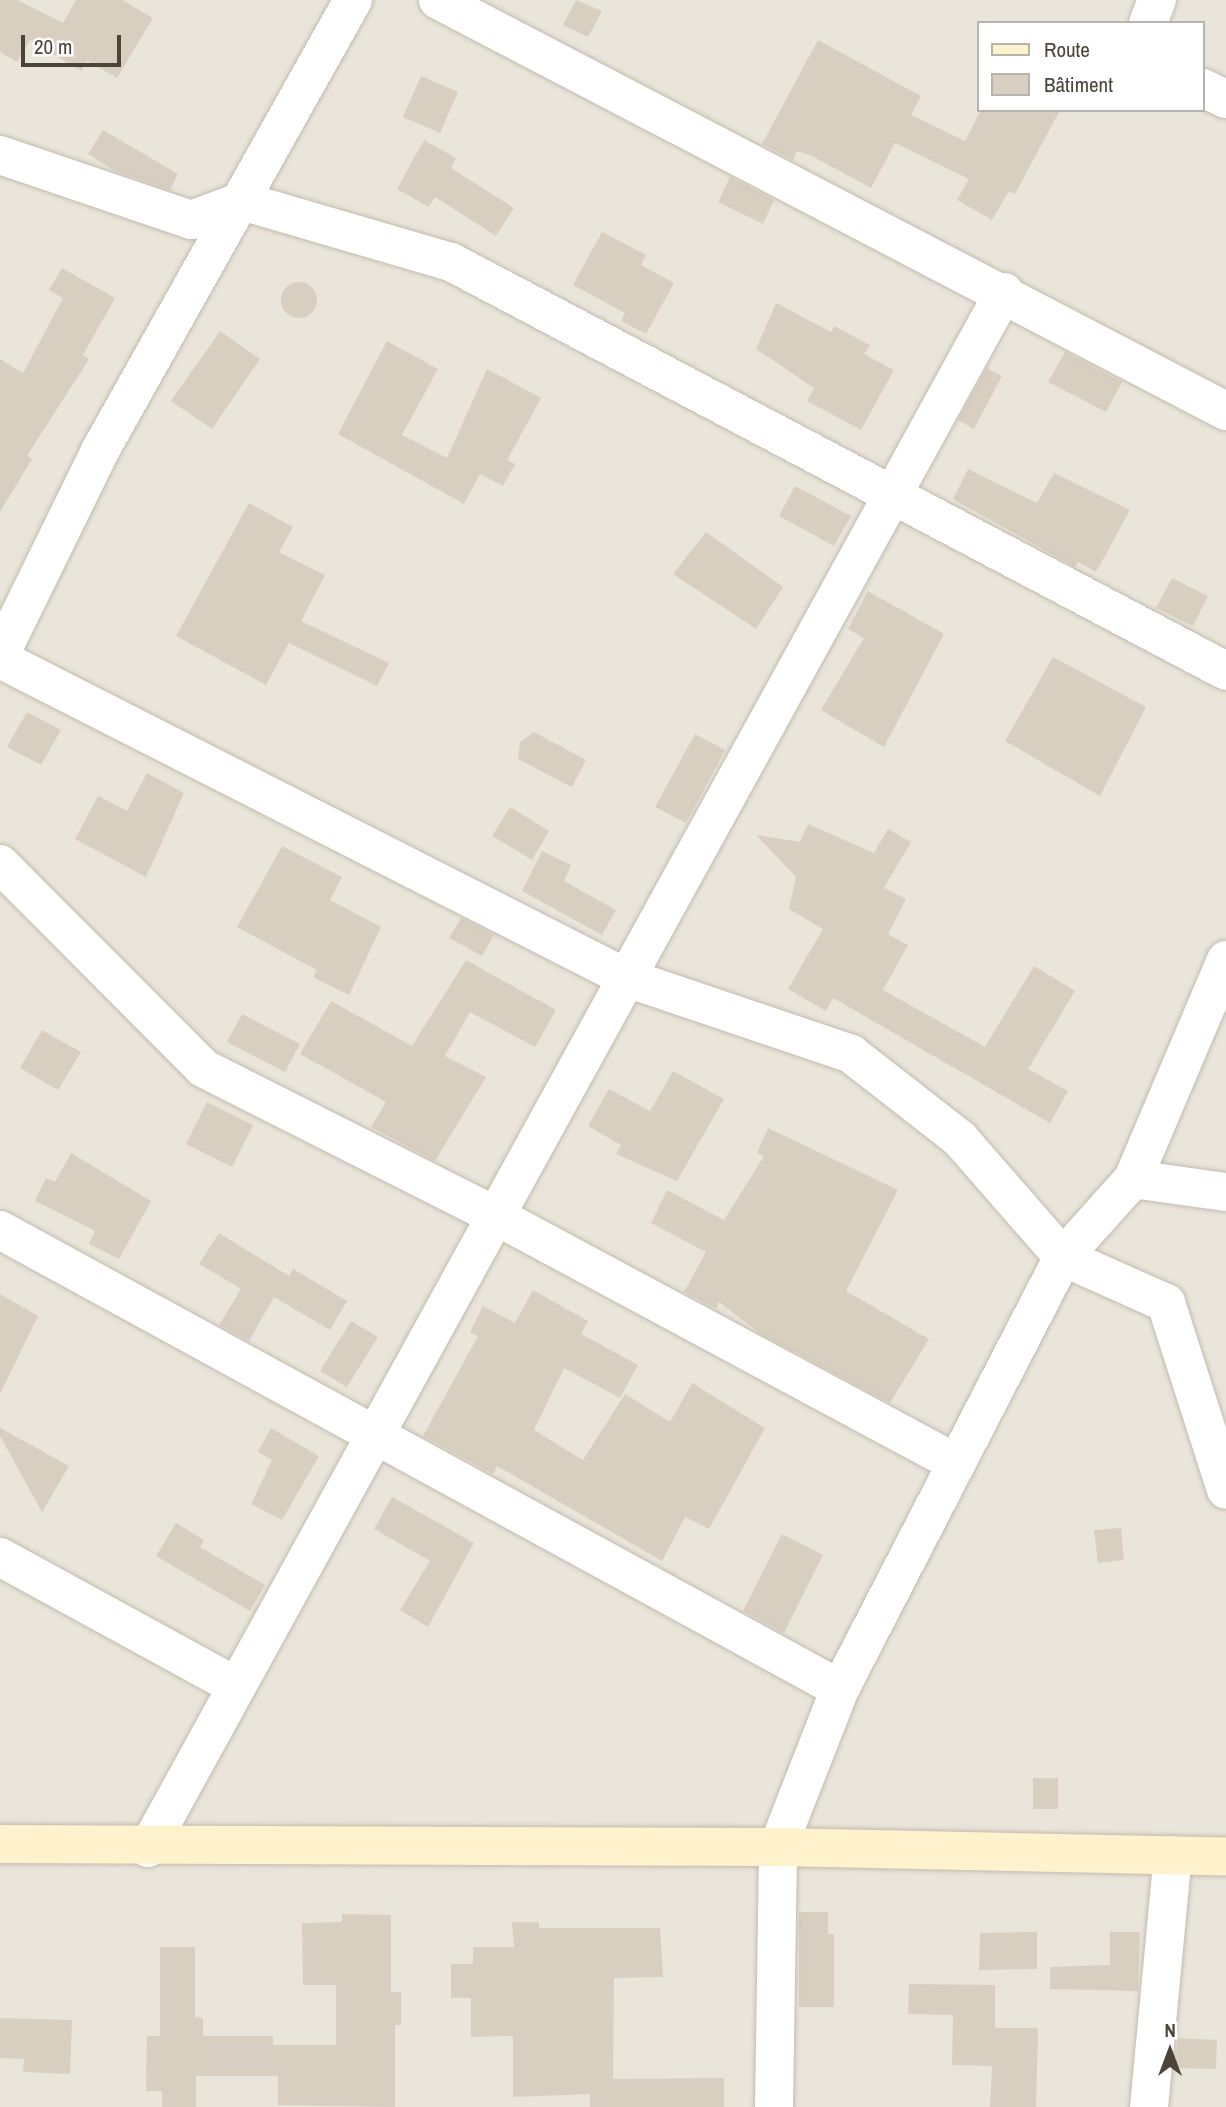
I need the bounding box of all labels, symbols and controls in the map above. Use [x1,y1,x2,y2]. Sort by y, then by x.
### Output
scale bar [24,21,124,65]
legend [978,21,1205,112]
text: 20 m [34,32,72,61]
text: Route [1044,35,1090,64]
text: Bâtiment [1044,70,1113,99]
north arrow [1135,2016,1205,2086]
text: N [1164,2017,1176,2043]

